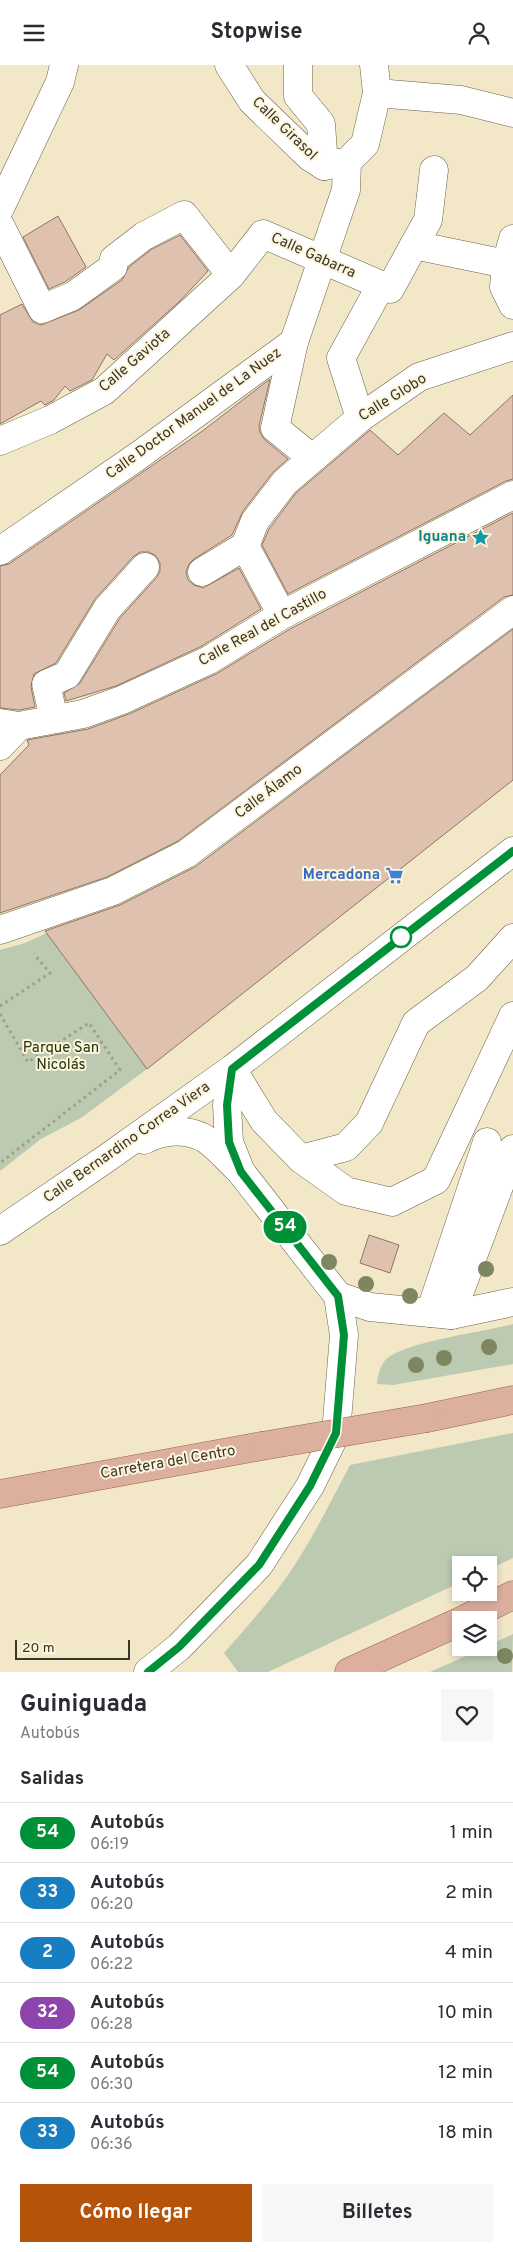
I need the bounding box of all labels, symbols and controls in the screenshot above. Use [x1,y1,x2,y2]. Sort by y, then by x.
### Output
icon: menu [20,19,48,47]
text: Stopwise [210,19,303,46]
icon: person [465,19,493,47]
street label: Calle Girasol [247,93,321,165]
street label: Calle Gabarra [267,229,359,283]
street label: Calle Gaviota [95,325,175,397]
street label: Calle Doctor Manuel de La Nuez [102,344,286,484]
street label: Calle Globo [355,370,431,426]
place icon: Iguana [470,527,490,547]
place label: Iguana [418,528,466,547]
street label: Calle Real del Castillo [195,585,331,671]
street label: Calle Álamo [231,760,307,824]
supermarket icon: Mercadona [384,865,404,885]
place label: Mercadona [303,866,380,885]
unlabelled marker [390,926,412,948]
park label: Parque San Nicolás [23,1039,99,1075]
street label: Calle Bernardino Correa Viera [40,1078,214,1208]
line badge: 54 [262,1211,308,1243]
text: 54 [274,1215,296,1238]
street label: Carretera del Centro [99,1442,237,1484]
map controls [452,1556,497,1656]
button: locate [452,1556,497,1601]
button: layers [452,1611,497,1656]
scale bar [15,1637,130,1660]
text: 20 m [22,1640,55,1657]
button: heart [441,1689,493,1741]
text: Guiniguada [20,1690,147,1720]
text: Autobús [20,1724,80,1744]
text: Salidas [20,1767,84,1791]
text: Autobús [90,1811,165,1835]
text: 54 [36,1821,59,1844]
text: 1 min [450,1821,493,1845]
text: 06:19 [90,1835,129,1855]
text: Autobús [90,1871,165,1895]
text: 33 [37,1881,58,1904]
text: 2 min [445,1881,493,1905]
text: 06:20 [90,1895,134,1915]
text: Autobús [90,1931,165,1955]
text: 2 [42,1941,53,1964]
text: 4 min [445,1941,493,1965]
text: 06:22 [90,1955,133,1975]
text: Autobús [90,1991,165,2015]
text: 32 [37,2001,58,2024]
text: 10 min [438,2001,493,2025]
text: 06:28 [90,2015,133,2035]
text: Autobús [90,2051,165,2075]
text: 54 [36,2061,59,2084]
text: 12 min [438,2061,493,2085]
text: 06:30 [90,2075,133,2095]
text: Autobús [90,2111,165,2135]
text: 33 [37,2121,58,2144]
text: 18 min [438,2121,493,2145]
text: 06:36 [90,2135,133,2155]
button: Cómo llegar [20,2184,252,2242]
button: Billetes [262,2184,493,2242]

